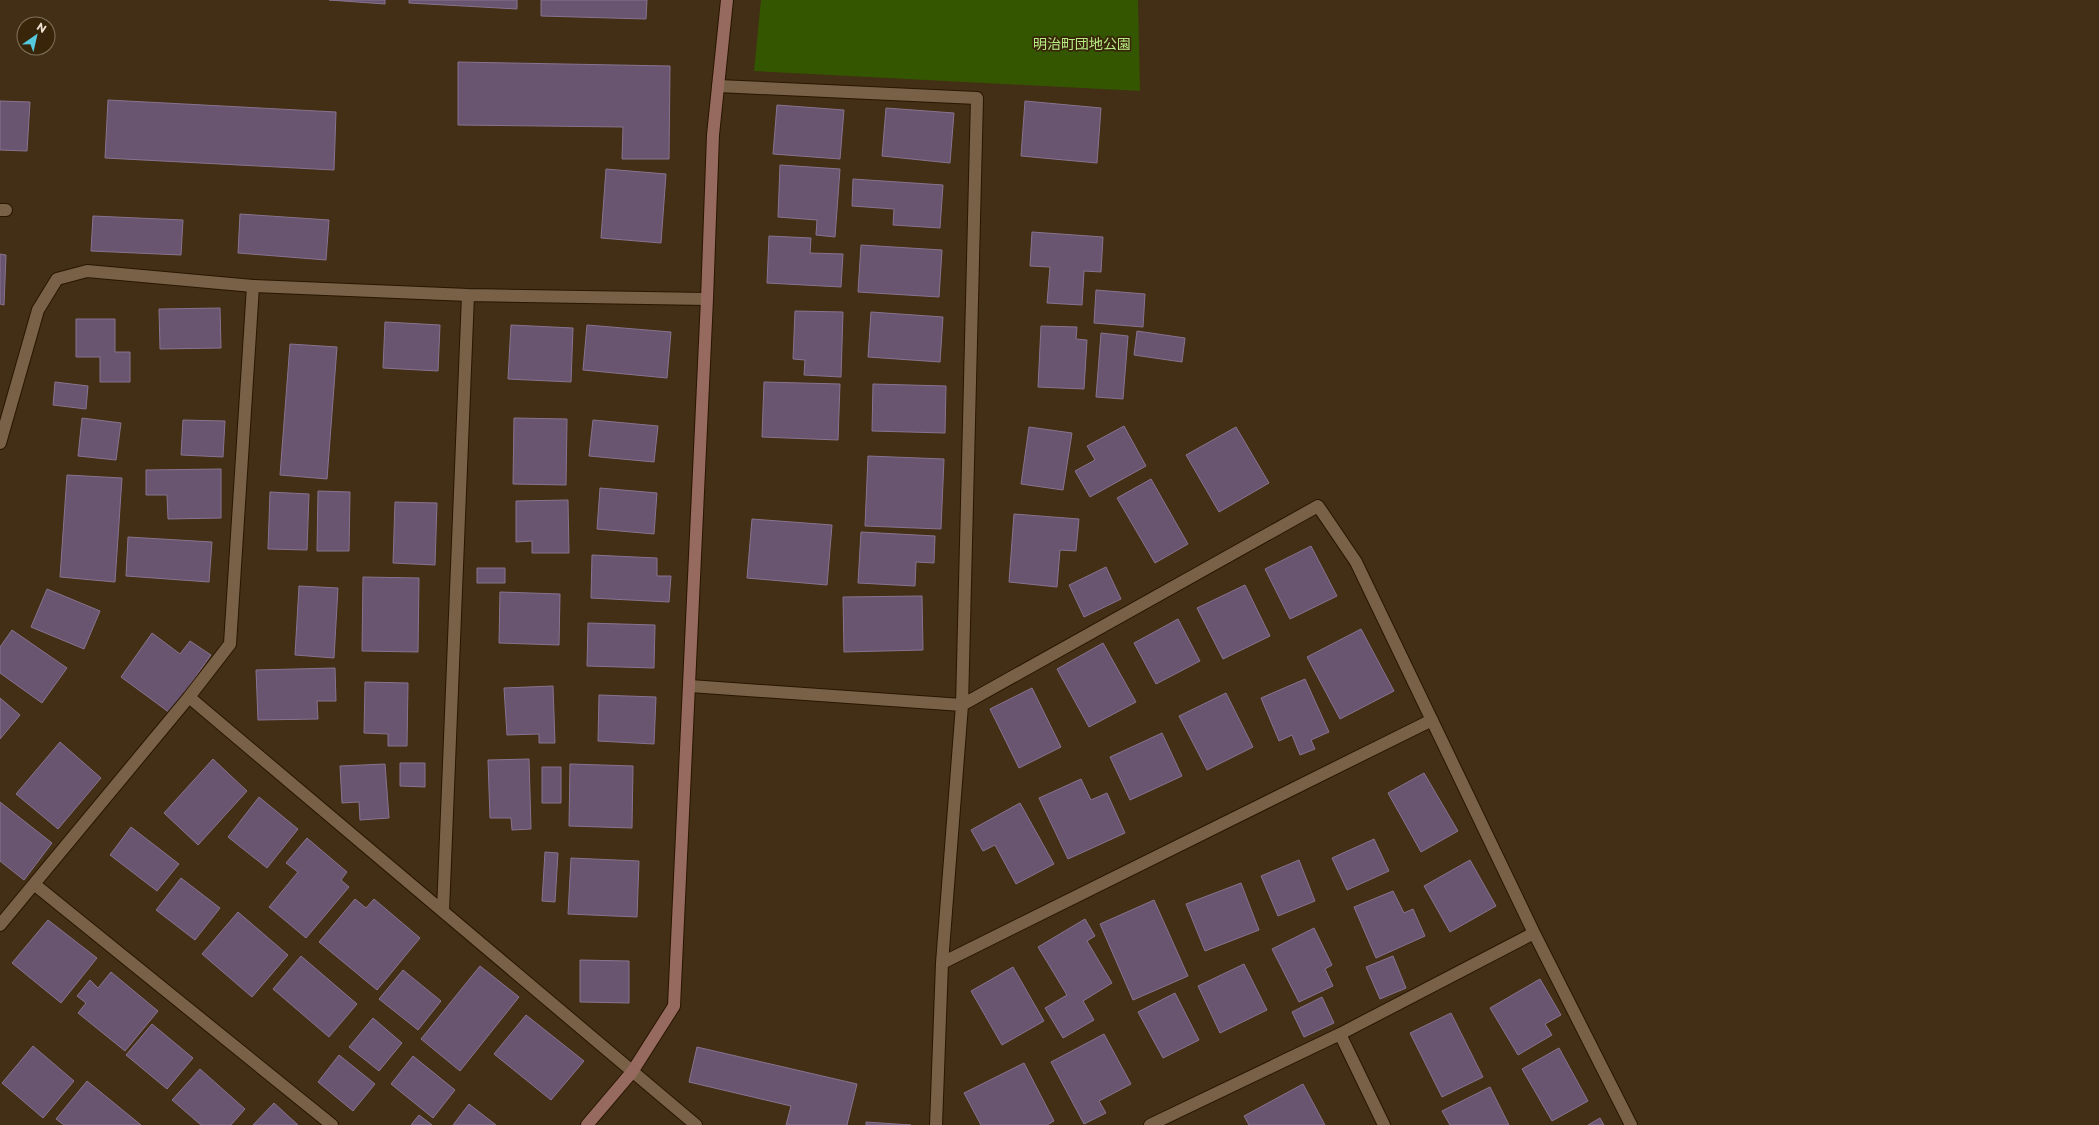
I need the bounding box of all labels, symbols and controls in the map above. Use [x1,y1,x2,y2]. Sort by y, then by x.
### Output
north arrow [16,16,56,56]
text: N [34,19,49,36]
park label: 明治町団地公園 [1033,35,1131,53]

